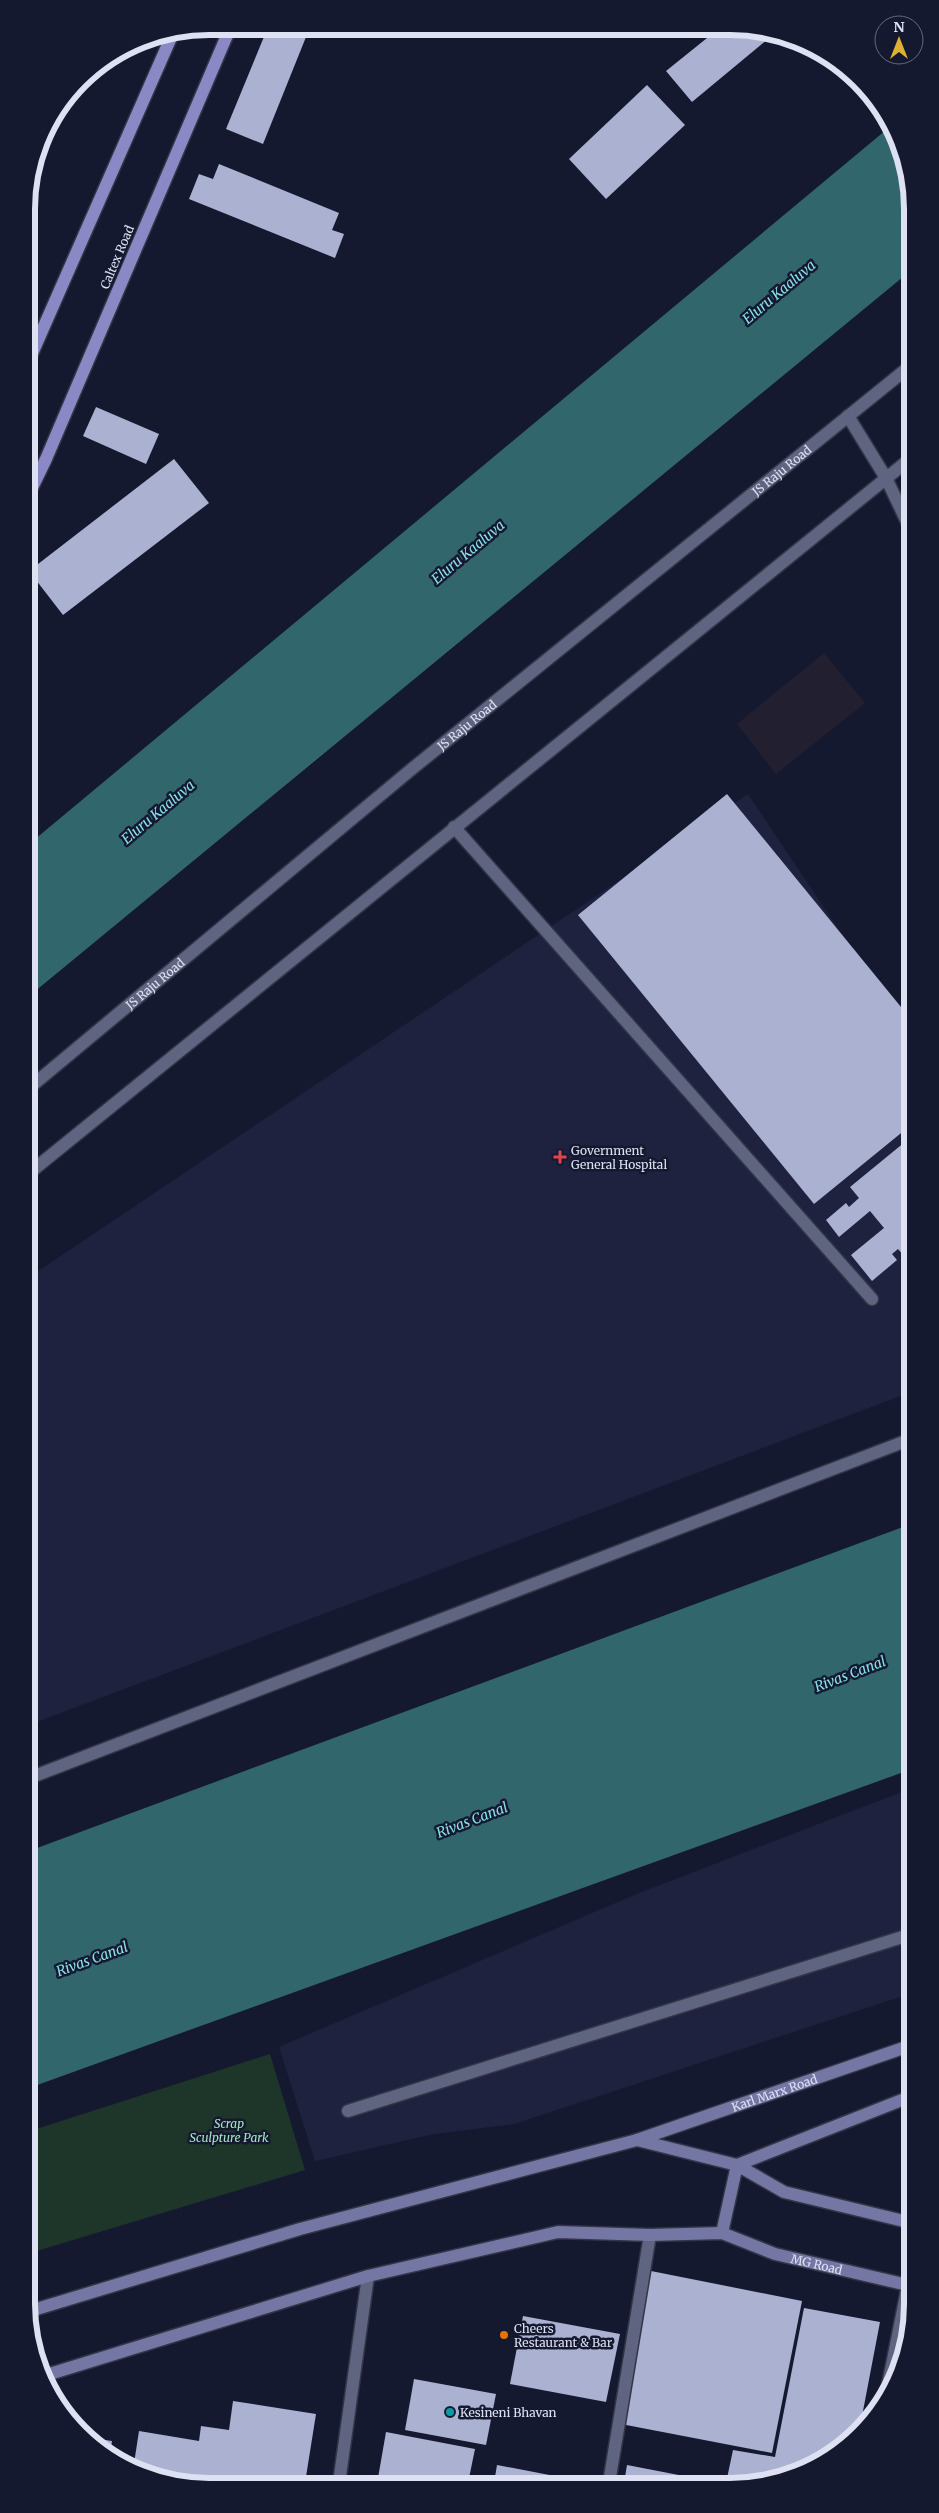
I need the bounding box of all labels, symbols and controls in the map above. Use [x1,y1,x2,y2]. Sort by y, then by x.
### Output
north arrow [874,15,924,65]
text: N [893,18,905,36]
street label: Caltex Road [97,223,137,291]
water label: Eluru Kaaluva [739,256,819,328]
street label: JS Raju Road [748,442,814,499]
water label: Eluru Kaaluva [428,516,508,588]
street label: JS Raju Road [433,696,499,754]
water label: Eluru Kaaluva [118,776,198,848]
street label: JS Raju Road [122,955,187,1013]
place label: Government General Hospital [571,1143,667,1172]
marker: Government General Hospital [553,1150,567,1164]
water label: Rivas Canal [812,1652,888,1696]
water label: Rivas Canal [434,1798,510,1842]
water label: Rivas Canal [54,1938,130,1980]
street label: Karl Marx Road [729,2071,819,2114]
park label: Scrap Sculpture Park [190,2116,269,2145]
street label: MG Road [789,2250,844,2277]
place label: Cheers Restaurant & Bar [514,2321,613,2350]
marker: Cheers Restaurant & Bar [498,2329,510,2341]
place label: Kesineni Bhavan [460,2405,557,2420]
marker: Kesineni Bhavan [444,2406,456,2418]

